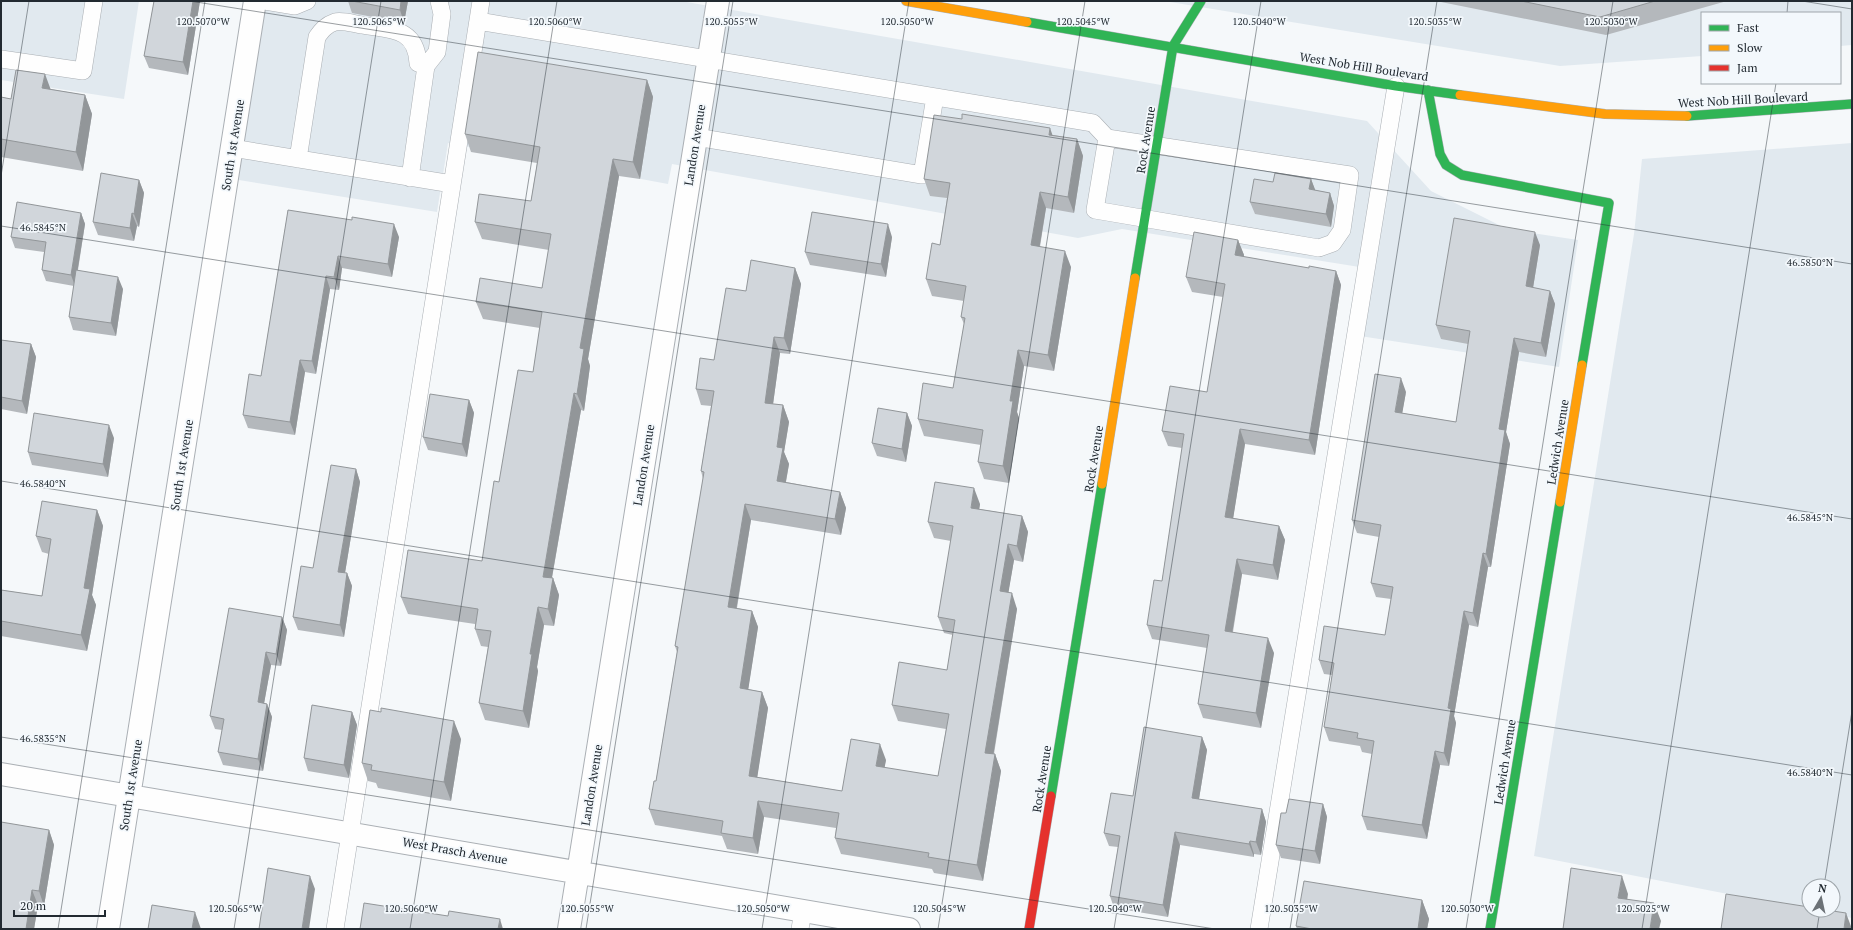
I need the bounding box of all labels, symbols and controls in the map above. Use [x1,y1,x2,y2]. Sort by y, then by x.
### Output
legend [1701,12,1841,84]
text: 120.5070°W [176,15,230,28]
text: 120.5065°W [352,15,406,28]
text: 120.5060°W [528,15,582,28]
text: 120.5055°W [704,15,758,28]
text: 120.5050°W [880,15,934,28]
text: 120.5045°W [1056,15,1110,28]
text: 120.5040°W [1232,15,1286,28]
text: 120.5035°W [1408,15,1462,28]
text: 120.5030°W [1584,15,1638,28]
text: Fast [1737,20,1760,35]
text: Slow [1737,40,1763,55]
street label: West Nob Hill Boulevard [1299,49,1430,84]
text: Jam [1737,60,1758,75]
street label: West Nob Hill Boulevard [1678,89,1809,110]
street label: South 1st Avenue [218,98,247,192]
street label: Landon Avenue [681,103,708,187]
street label: Rock Avenue [1133,105,1158,175]
text: 46.5845°N [20,221,67,234]
text: 46.5850°N [1787,256,1834,269]
street label: Ledwich Avenue [1543,398,1572,486]
street label: South 1st Avenue [167,418,196,512]
street label: Landon Avenue [630,423,657,507]
street label: Rock Avenue [1081,424,1106,494]
text: 46.5840°N [20,477,67,490]
text: 46.5845°N [1787,511,1834,524]
street label: Ledwich Avenue [1490,718,1519,806]
text: 46.5835°N [20,732,67,745]
street label: South 1st Avenue [116,738,145,832]
street label: Landon Avenue [578,743,605,827]
street label: Rock Avenue [1029,744,1054,814]
text: 46.5840°N [1787,766,1834,779]
street label: West Prasch Avenue [401,834,509,867]
north arrow [1801,878,1841,918]
text: N [1817,881,1828,896]
scale bar [14,892,105,918]
text: 20 m [20,898,47,913]
text: 120.5065°W [208,902,262,915]
text: 120.5060°W [384,902,438,915]
text: 120.5055°W [560,902,614,915]
text: 120.5050°W [736,902,790,915]
text: 120.5045°W [912,902,966,915]
text: 120.5040°W [1088,902,1142,915]
text: 120.5035°W [1264,902,1318,915]
text: 120.5030°W [1440,902,1494,915]
text: 120.5025°W [1616,902,1670,915]

